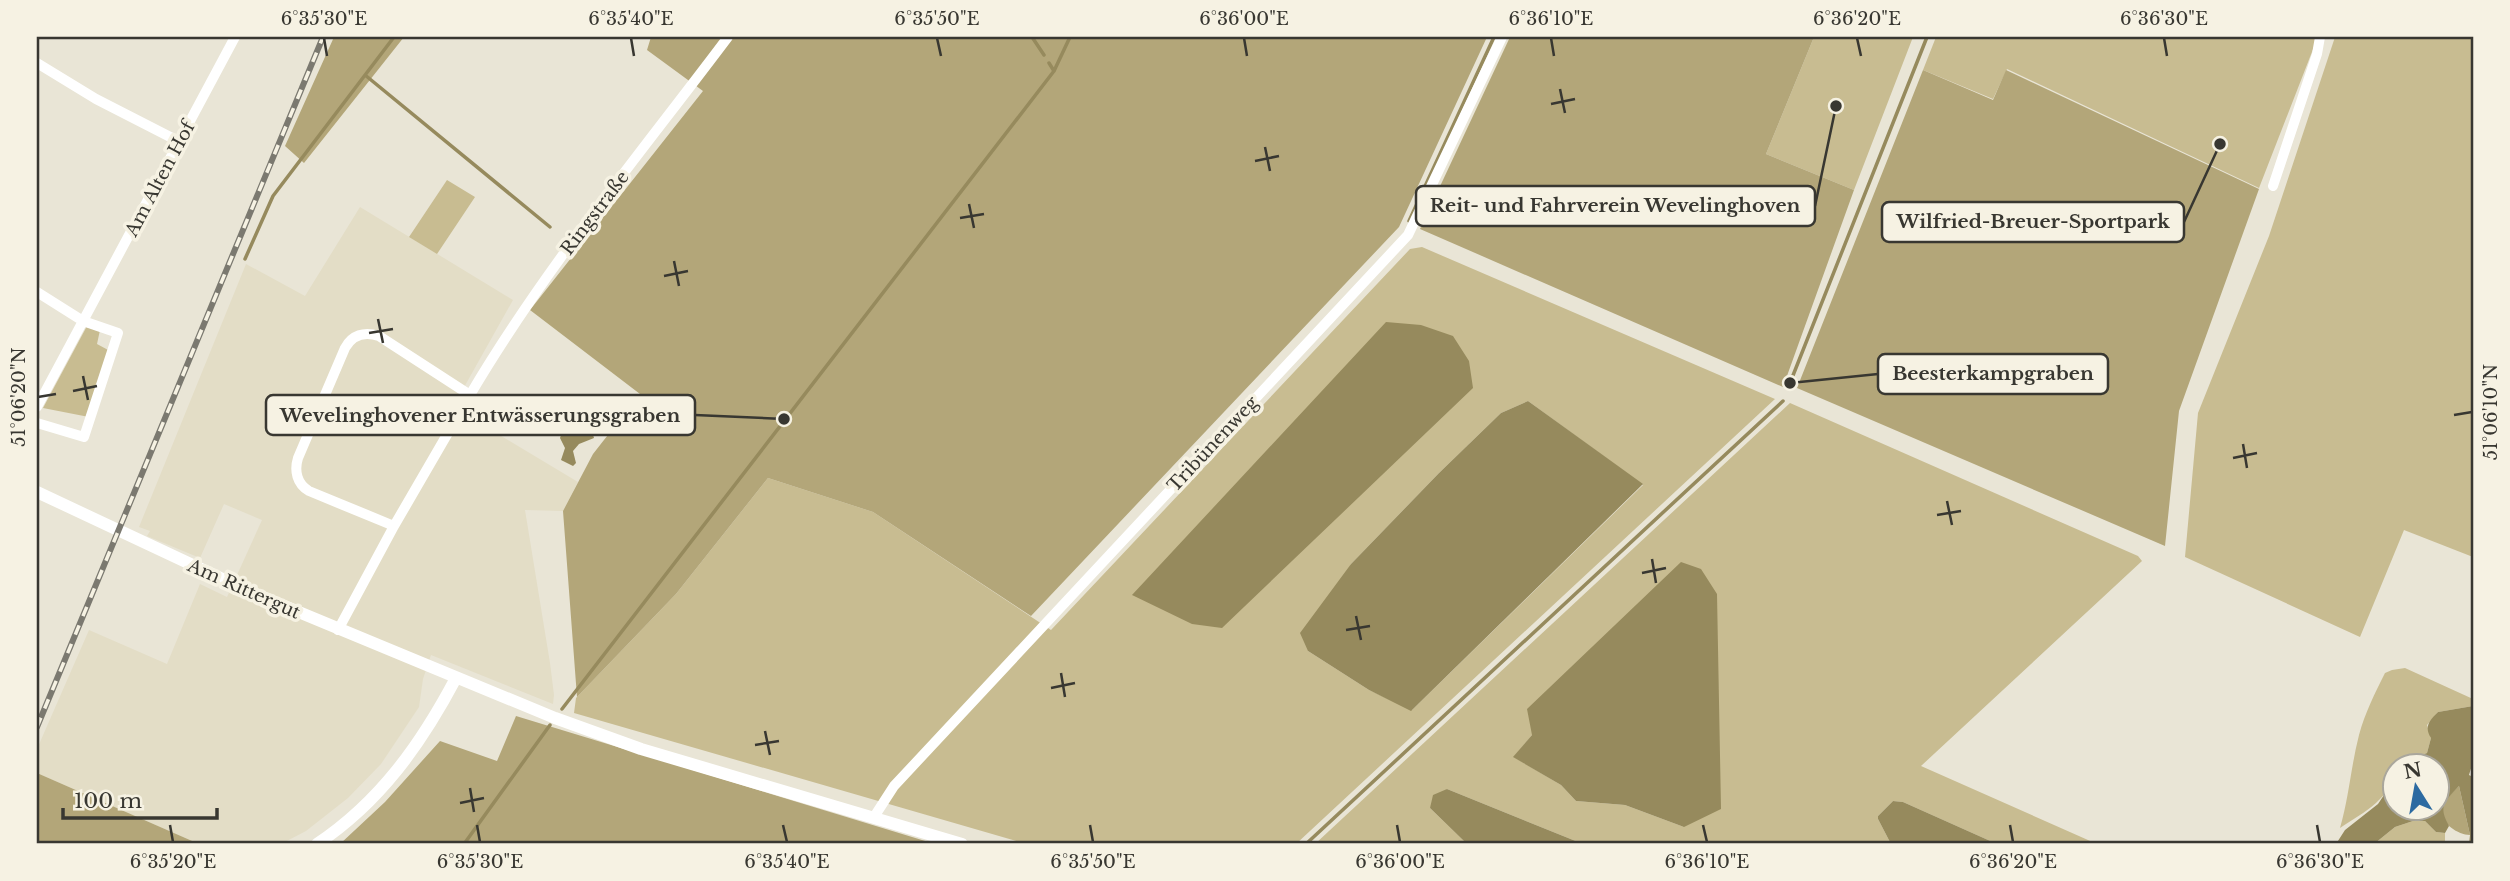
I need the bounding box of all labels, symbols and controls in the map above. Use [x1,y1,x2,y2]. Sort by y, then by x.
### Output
text: 6°35'30"E [281,8,367,30]
text: 6°35'40"E [588,8,674,30]
text: 6°35'50"E [894,8,980,30]
text: 6°36'00"E [1199,8,1289,30]
text: 6°36'10"E [1509,8,1593,30]
text: 6°36'20"E [1813,8,1901,30]
text: 6°36'30"E [2120,8,2208,30]
street label: Am Alten Hof [120,115,201,241]
street label: Ringstraße [556,167,634,259]
callout: Reit- und Fahrverein Wevelinghoven [1416,186,1815,226]
text: Reit- und Fahrverein Wevelinghoven [1430,194,1801,217]
callout: Wilfried-Breuer-Sportpark [1882,202,2184,242]
text: Wilfried-Breuer-Sportpark [1895,210,2170,233]
text: 51°06'20"N [8,347,30,447]
callout: Beesterkampgraben [1878,354,2108,394]
text: Beesterkampgraben [1892,362,2094,385]
text: 51°06'10"N [2480,364,2502,460]
street label: Tribünenweg [1163,392,1263,496]
callout: Wevelinghovener Entwässerungsgraben [266,395,695,435]
text: Wevelinghovener Entwässerungsgraben [279,404,680,427]
street label: Am Rittergut [183,554,304,624]
north arrow [2380,752,2450,822]
text: N [2402,758,2424,784]
scale bar [63,776,217,820]
text: 100 m [74,788,142,814]
text: 6°35'20"E [130,851,216,873]
text: 6°35'30"E [437,851,523,873]
text: 6°35'40"E [744,851,830,873]
text: 6°35'50"E [1050,851,1136,873]
text: 6°36'00"E [1355,851,1445,873]
text: 6°36'10"E [1665,851,1749,873]
text: 6°36'20"E [1969,851,2057,873]
text: 6°36'30"E [2276,851,2364,873]

